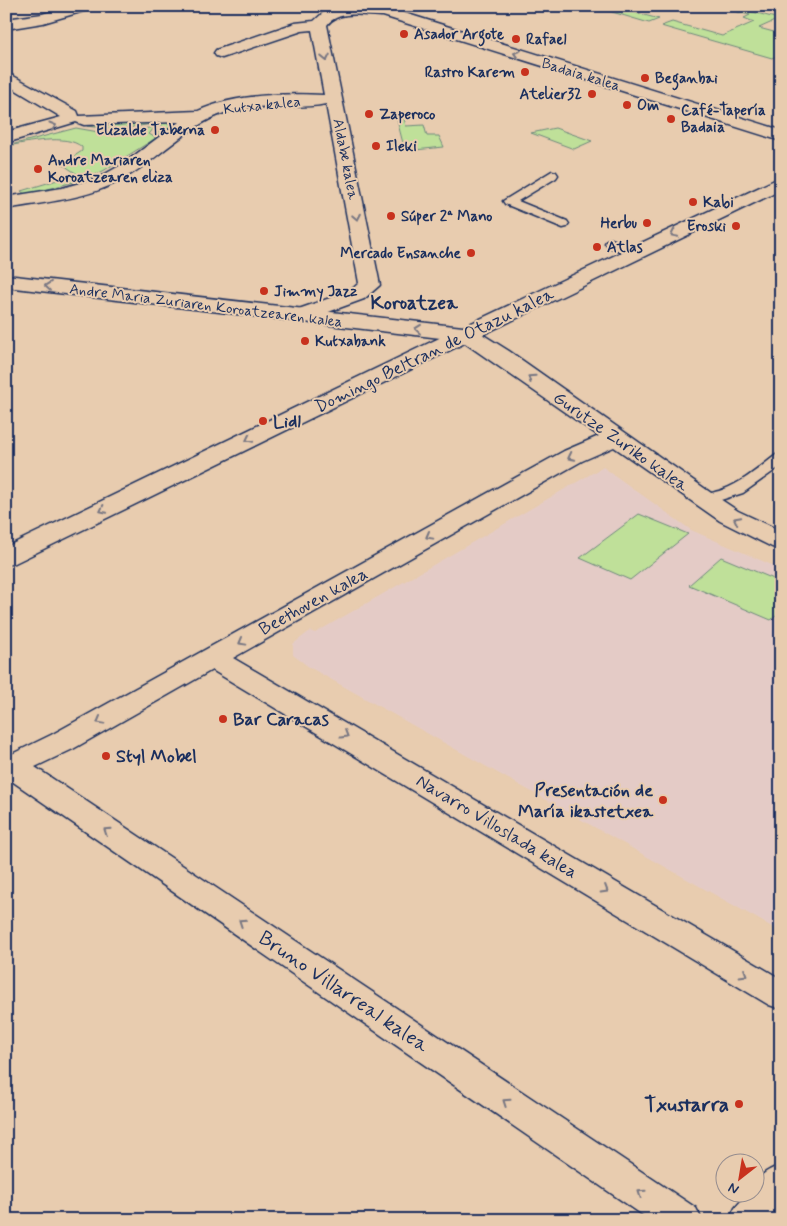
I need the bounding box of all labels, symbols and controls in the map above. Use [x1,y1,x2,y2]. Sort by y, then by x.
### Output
place label: Asador Argote [414,25,504,47]
marker: Asador Argote [398,28,410,40]
place label: Rafael [526,30,566,50]
marker: Rafael [510,33,522,45]
one-way arrow [513,49,522,59]
one-way arrow [321,53,331,62]
street label: Badaia kalea [539,54,623,96]
place label: Rastro Karem [425,63,515,83]
marker: Rastro Karem [519,66,531,78]
place label: Beganbai [655,69,718,91]
marker: Beganbai [639,72,651,84]
place label: Atelier32 [519,85,582,105]
marker: Atelier32 [586,88,598,100]
street label: Kutxa kalea [223,92,302,120]
place label: Om [637,96,659,116]
marker: Om [621,99,633,111]
place label: Café-Tapería Badaia [681,101,766,138]
place label: Zaperoco [379,105,436,125]
marker: Zaperoco [363,108,375,120]
marker: Café-Tapería Badaia [665,113,677,125]
street label: Aldabe kalea [327,117,363,202]
one-way arrow [49,121,57,131]
place label: Elizalde Taberna [96,121,205,141]
marker: Elizalde Taberna [209,124,221,136]
place label: Ileki [386,137,417,157]
marker: Ileki [370,140,382,152]
place label: Andre Mariaren Koroatzearen eliza [48,151,173,188]
marker: Andre Mariaren Koroatzearen eliza [32,163,44,175]
place label: Kabi [703,193,734,213]
marker: Kabi [687,196,699,208]
place label: Súper 2ª Mano [401,207,492,227]
marker: Súper 2ª Mano [385,210,397,222]
one-way arrow [352,213,362,222]
place label: Herbu [601,214,637,234]
marker: Herbu [641,217,653,229]
place label: Eroski [687,217,727,237]
marker: Eroski [730,220,742,232]
one-way arrow [670,228,679,239]
place label: Atlas [607,238,643,258]
marker: Atlas [591,241,603,253]
place label: Mercado Ensanche [340,244,462,264]
marker: Mercado Ensanche [465,247,477,259]
street label: Andre Maria Zuriaren Koroatzearen kalea [68,279,344,333]
one-way arrow [43,281,51,292]
place label: Jimmy Jazz [274,282,358,302]
street label: Domingo Beltran de Otazu kalea [311,282,558,419]
marker: Jimmy Jazz [258,285,270,297]
district label: Koroatzea [370,291,458,316]
one-way arrow [413,324,421,335]
place label: Kutxabank [315,332,386,352]
marker: Kutxabank [299,335,311,347]
one-way arrow [527,375,537,384]
street label: Gurutze Zuriko kalea [548,386,693,498]
place label: Lidl [273,410,301,434]
marker: Lidl [257,415,269,427]
one-way arrow [245,433,254,443]
one-way arrow [567,451,576,461]
one-way arrow [99,504,108,514]
one-way arrow [733,516,742,526]
one-way arrow [425,530,434,540]
street label: Beethoven kalea [255,562,372,642]
one-way arrow [238,635,247,645]
place label: Bar Caracas [233,708,329,732]
marker: Bar Caracas [217,713,229,725]
one-way arrow [96,715,105,725]
one-way arrow [340,729,349,739]
place label: Styl Mobel [116,745,197,769]
marker: Styl Mobel [100,750,112,762]
street label: Navarro Villoslada kalea [411,769,582,885]
place label: Presentación de María ikastetxea [518,779,654,824]
marker: Presentación de María ikastetxea [657,794,669,806]
one-way arrow [103,828,113,837]
one-way arrow [599,884,608,894]
one-way arrow [238,919,247,928]
street label: Bruno Villarreal kalea [253,924,434,1059]
one-way arrow [739,967,748,977]
place label: Txustarra [644,1091,729,1119]
marker: Txustarra [733,1098,745,1110]
one-way arrow [503,1099,512,1108]
north arrow [714,1154,764,1204]
text: N [725,1178,742,1198]
one-way arrow [637,1190,647,1199]

